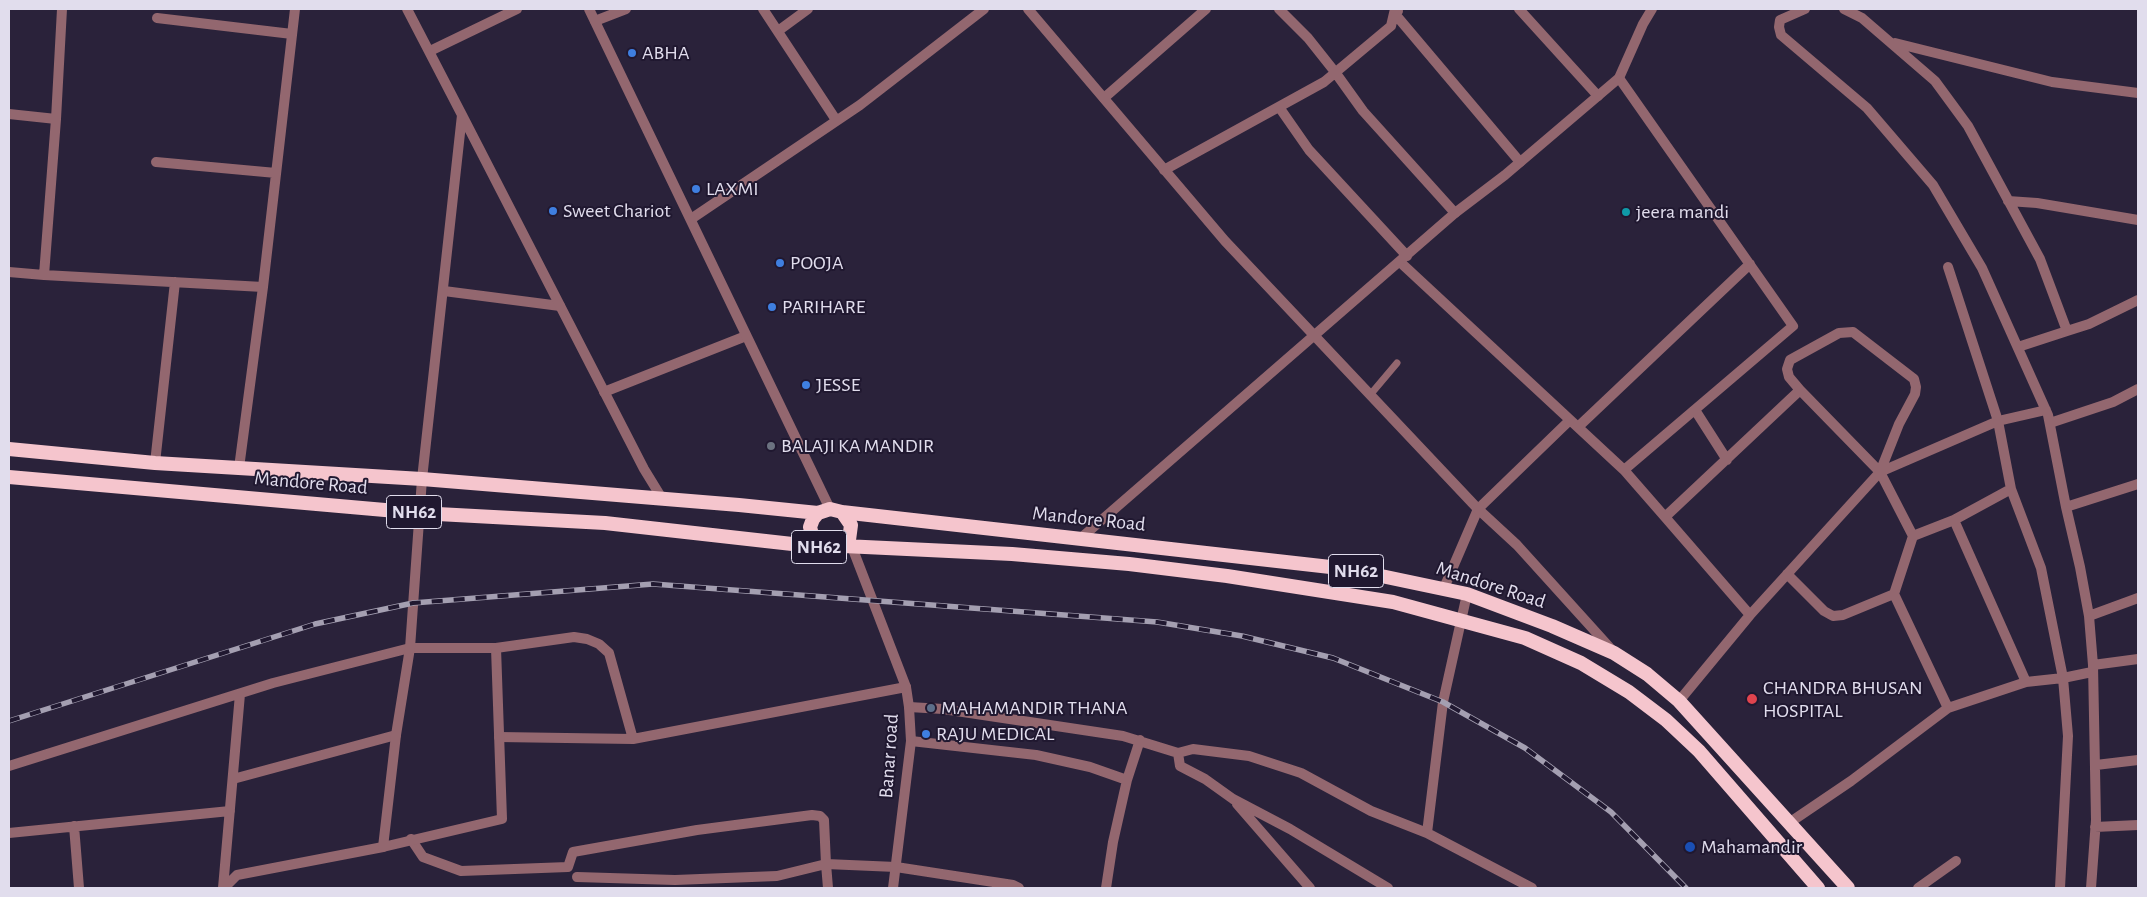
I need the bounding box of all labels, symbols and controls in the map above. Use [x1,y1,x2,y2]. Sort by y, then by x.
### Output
place label: ABHA [642,41,690,65]
marker: ABHA [626,47,638,59]
place label: LAXMI [706,177,759,201]
marker: LAXMI [690,183,702,195]
place label: Sweet Chariot [563,199,671,223]
place label: jeera mandi [1636,200,1729,224]
marker: Sweet Chariot [547,205,559,217]
marker: jeera mandi [1620,206,1632,218]
place label: POOJA [790,251,844,275]
marker: POOJA [774,257,786,269]
place label: PARIHARE [782,295,865,319]
marker: PARIHARE [766,301,778,313]
place label: JESSE [816,373,860,397]
marker: JESSE [800,379,812,391]
place label: BALAJI KA MANDIR [781,434,934,458]
marker: BALAJI KA MANDIR [765,440,777,452]
street label: Mandore Road [253,466,369,500]
road number: NH62 [386,496,442,528]
street label: Mandore Road [1031,501,1147,537]
road number: NH62 [792,530,846,564]
road number: NH62 [1328,554,1384,588]
street label: Mandore Road [1433,556,1549,614]
place label: CHANDRA BHUSAN HOSPITAL [1763,676,1923,723]
marker: CHANDRA BHUSAN HOSPITAL [1745,692,1759,706]
place label: MAHAMANDIR THANA [941,696,1128,720]
marker: MAHAMANDIR THANA [925,702,937,714]
street label: Banar road [874,713,904,799]
place label: RAJU MEDICAL [936,722,1054,746]
marker: RAJU MEDICAL [920,728,932,740]
place label: Mahamandir [1701,835,1802,859]
marker: Mahamandir [1683,840,1697,854]

